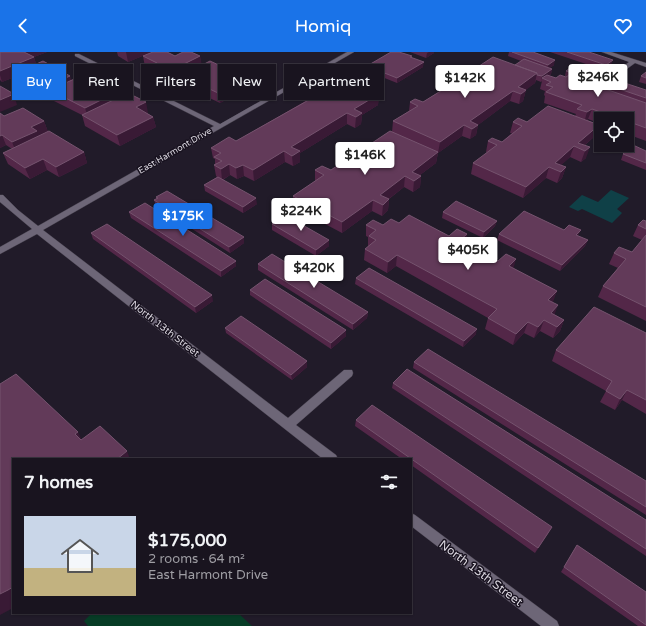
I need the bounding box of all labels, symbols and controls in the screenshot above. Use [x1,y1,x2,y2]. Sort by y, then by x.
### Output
icon: back [12,15,34,37]
text: Homiq [295,15,351,37]
icon: heart [612,15,634,37]
chip: Buy [12,64,66,100]
chip: Rent [74,64,133,100]
chip: Filters [141,64,210,100]
chip: New [218,64,276,100]
chip: Apartment [284,64,384,100]
pin: $246K [570,64,626,98]
pin: $142K [437,65,493,99]
text: $246K [577,69,619,85]
text: $142K [444,70,486,86]
map controls [594,112,634,152]
button: locate [594,112,634,152]
street label: East Harmont Drive [136,125,214,177]
pin: $146K [337,142,393,176]
text: $146K [344,147,386,163]
pin: $224K [273,198,329,232]
pin: $175K [155,203,211,237]
text: $224K [280,203,322,219]
text: $175K [162,208,204,224]
pin: $405K [440,237,496,271]
text: $405K [447,242,489,258]
pin: $420K [286,255,342,289]
text: $420K [293,260,335,276]
street label: North 13th Street [128,298,202,360]
icon: filters [378,471,400,493]
text: 7 homes [24,472,93,493]
text: $175,000 [148,530,227,551]
icon: home [56,532,104,580]
street label: North 13th Street [437,537,526,609]
text: 2 rooms · 64 m² [148,551,245,567]
text: East Harmont Drive [148,567,268,583]

